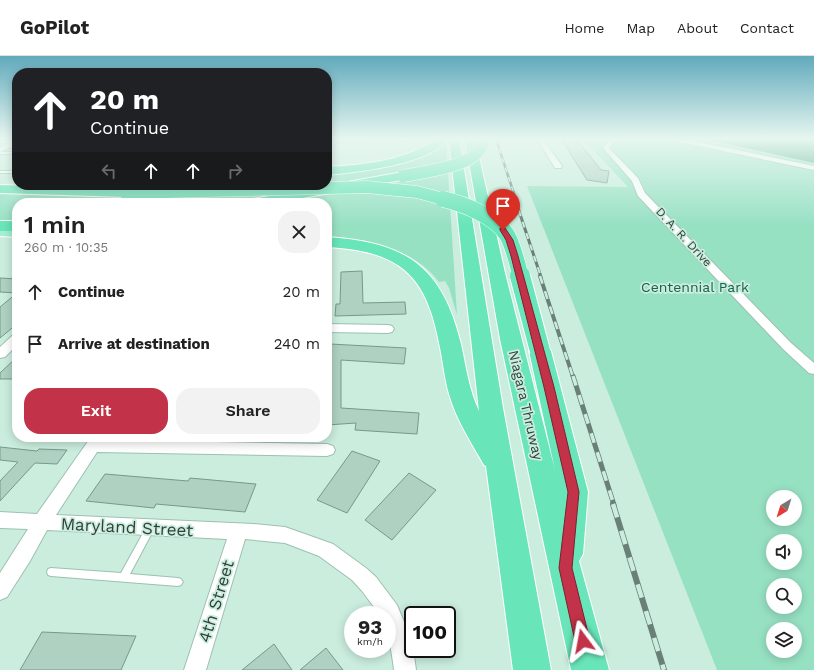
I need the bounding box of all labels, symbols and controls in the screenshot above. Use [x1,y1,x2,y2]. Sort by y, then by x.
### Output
text: GoPilot [20,16,89,39]
text: Home [564,20,604,36]
text: Map [626,20,655,36]
text: About [677,20,718,36]
text: Contact [740,20,794,36]
text: 20 m [90,83,159,116]
icon: ahead [24,84,76,136]
text: Continue [90,117,169,138]
icon: left [98,160,120,182]
icon: ahead [140,160,162,182]
icon: ahead [182,160,204,182]
icon: right [224,160,246,182]
pin [486,189,520,230]
icon: arrive [492,195,514,217]
street label: D. A. R. Drive [653,205,715,269]
text: 1 min [24,211,86,239]
button: close [278,211,320,253]
text: 260 m · 10:35 [24,240,108,255]
park label: Centennial Park [641,279,749,295]
icon: ahead [24,281,46,303]
text: Continue [58,283,125,301]
text: 20 m [283,283,320,301]
icon: arrive [24,333,46,355]
text: Arrive at destination [58,335,210,353]
text: 240 m [274,335,320,353]
street label: Niagara Thruway [506,348,547,462]
button: Exit [24,388,168,434]
button: Share [176,388,320,434]
north arrow [766,490,802,526]
map controls [766,490,802,658]
street label: Maryland Street [60,514,194,540]
button: sound [766,534,802,570]
street label: 4th Street [194,557,238,645]
button: search [766,578,802,614]
speed limit sign: 100 [404,606,456,658]
text: 93 [358,615,382,639]
position arrow [562,620,604,662]
button: layers [766,622,802,658]
text: km/h [357,636,383,647]

